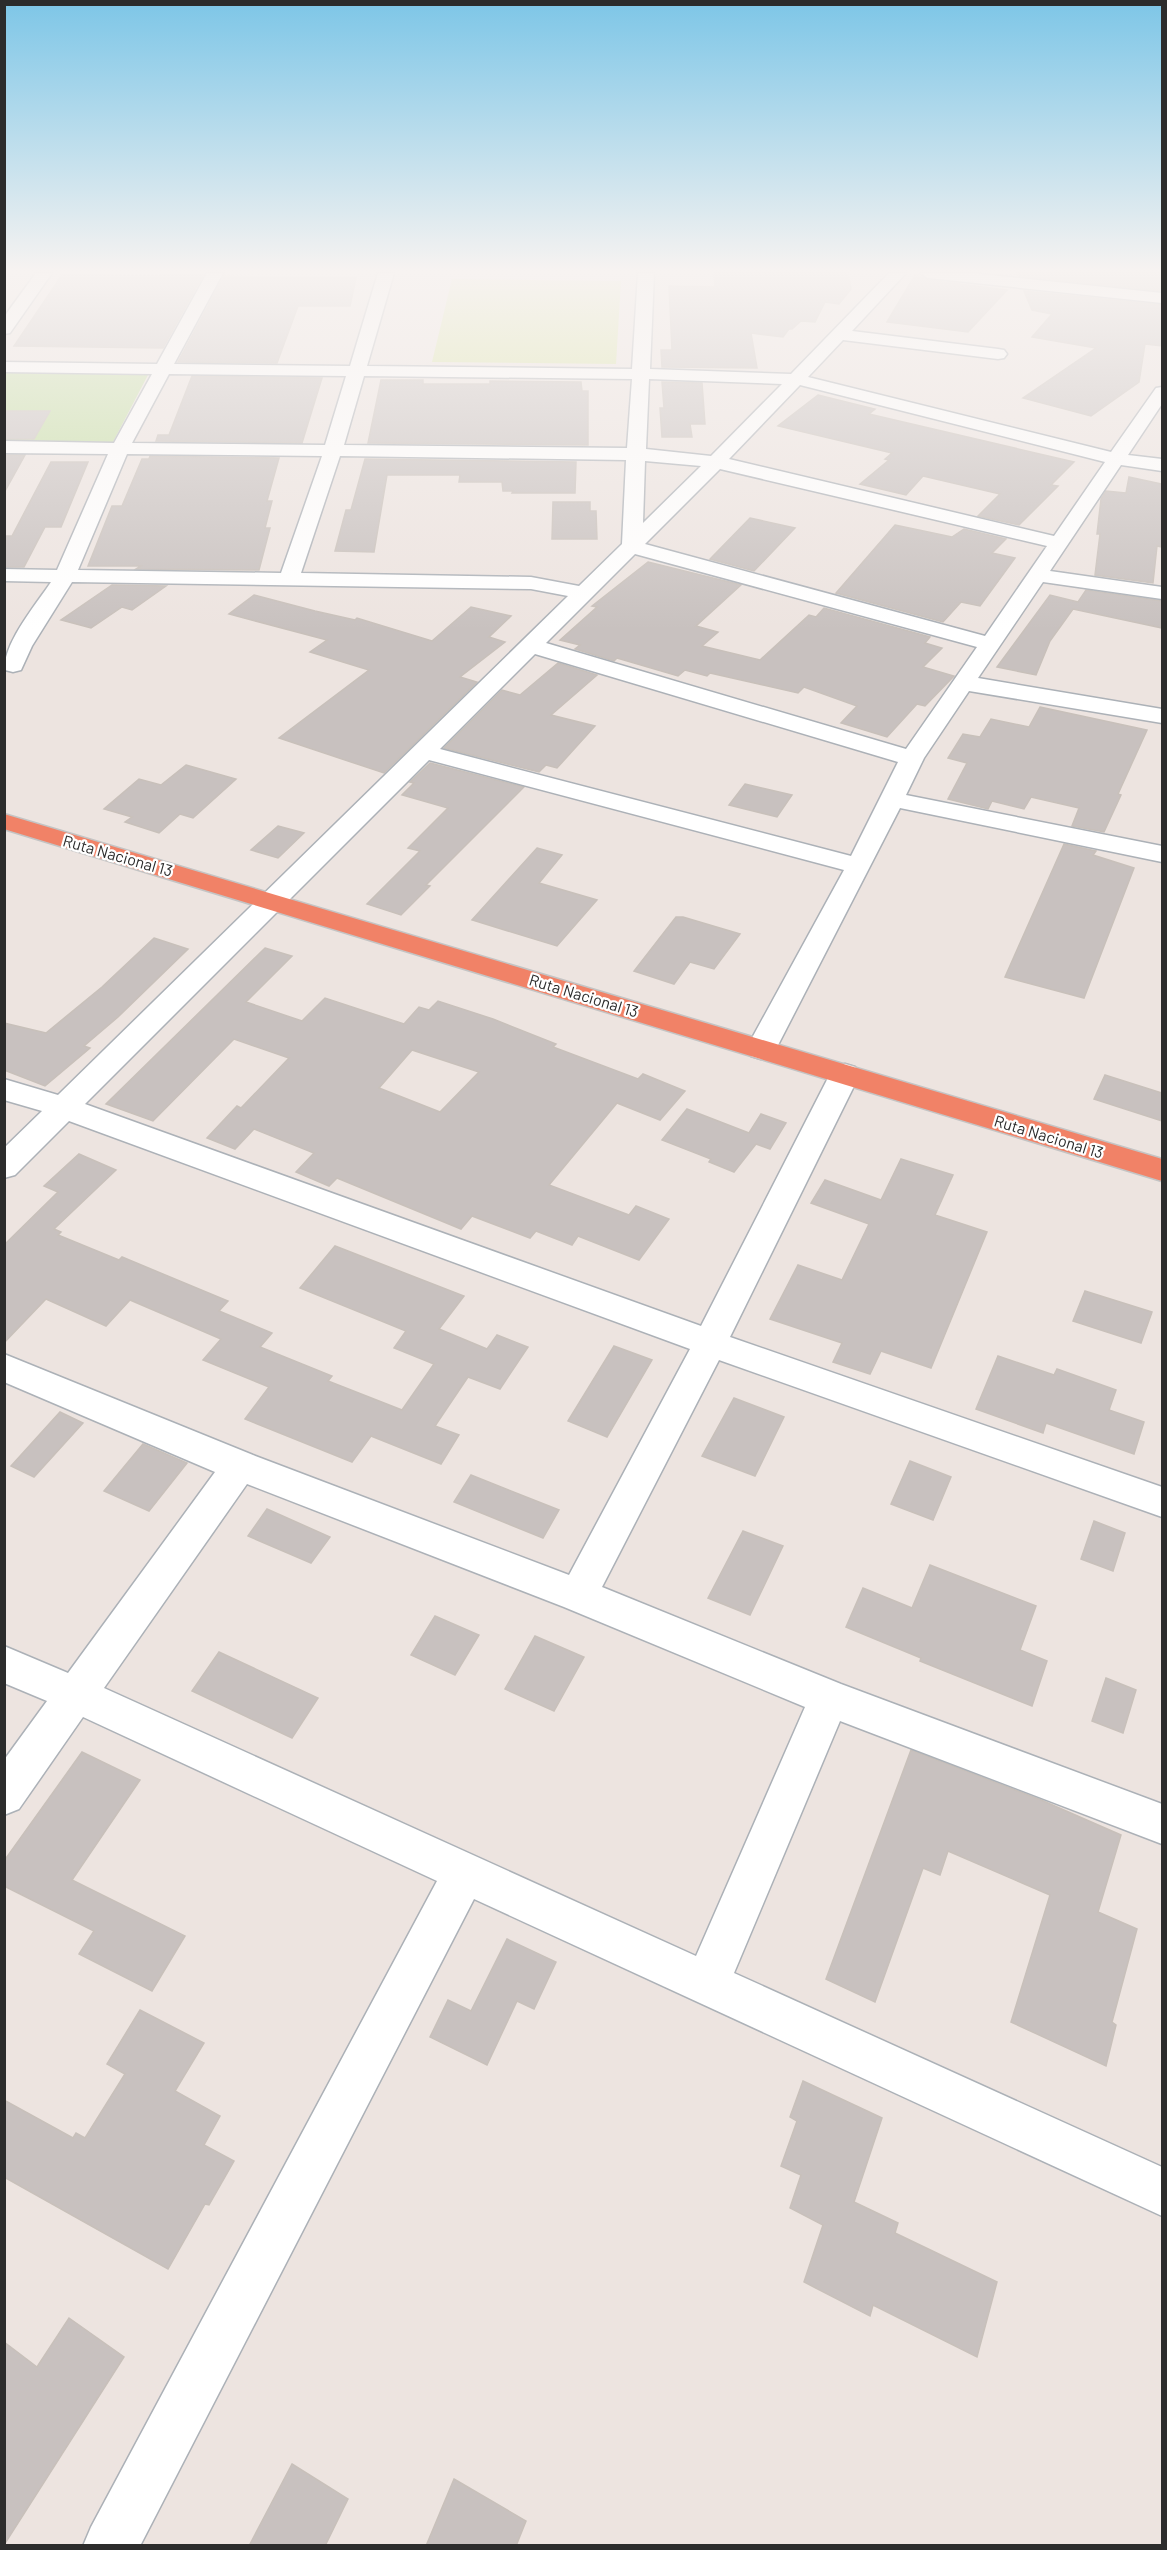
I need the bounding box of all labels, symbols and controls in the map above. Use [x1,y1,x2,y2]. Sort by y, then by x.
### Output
street label: Ruta Nacional 13 [61,830,175,880]
street label: Ruta Nacional 13 [527,969,641,1021]
street label: Ruta Nacional 13 [992,1110,1106,1162]

